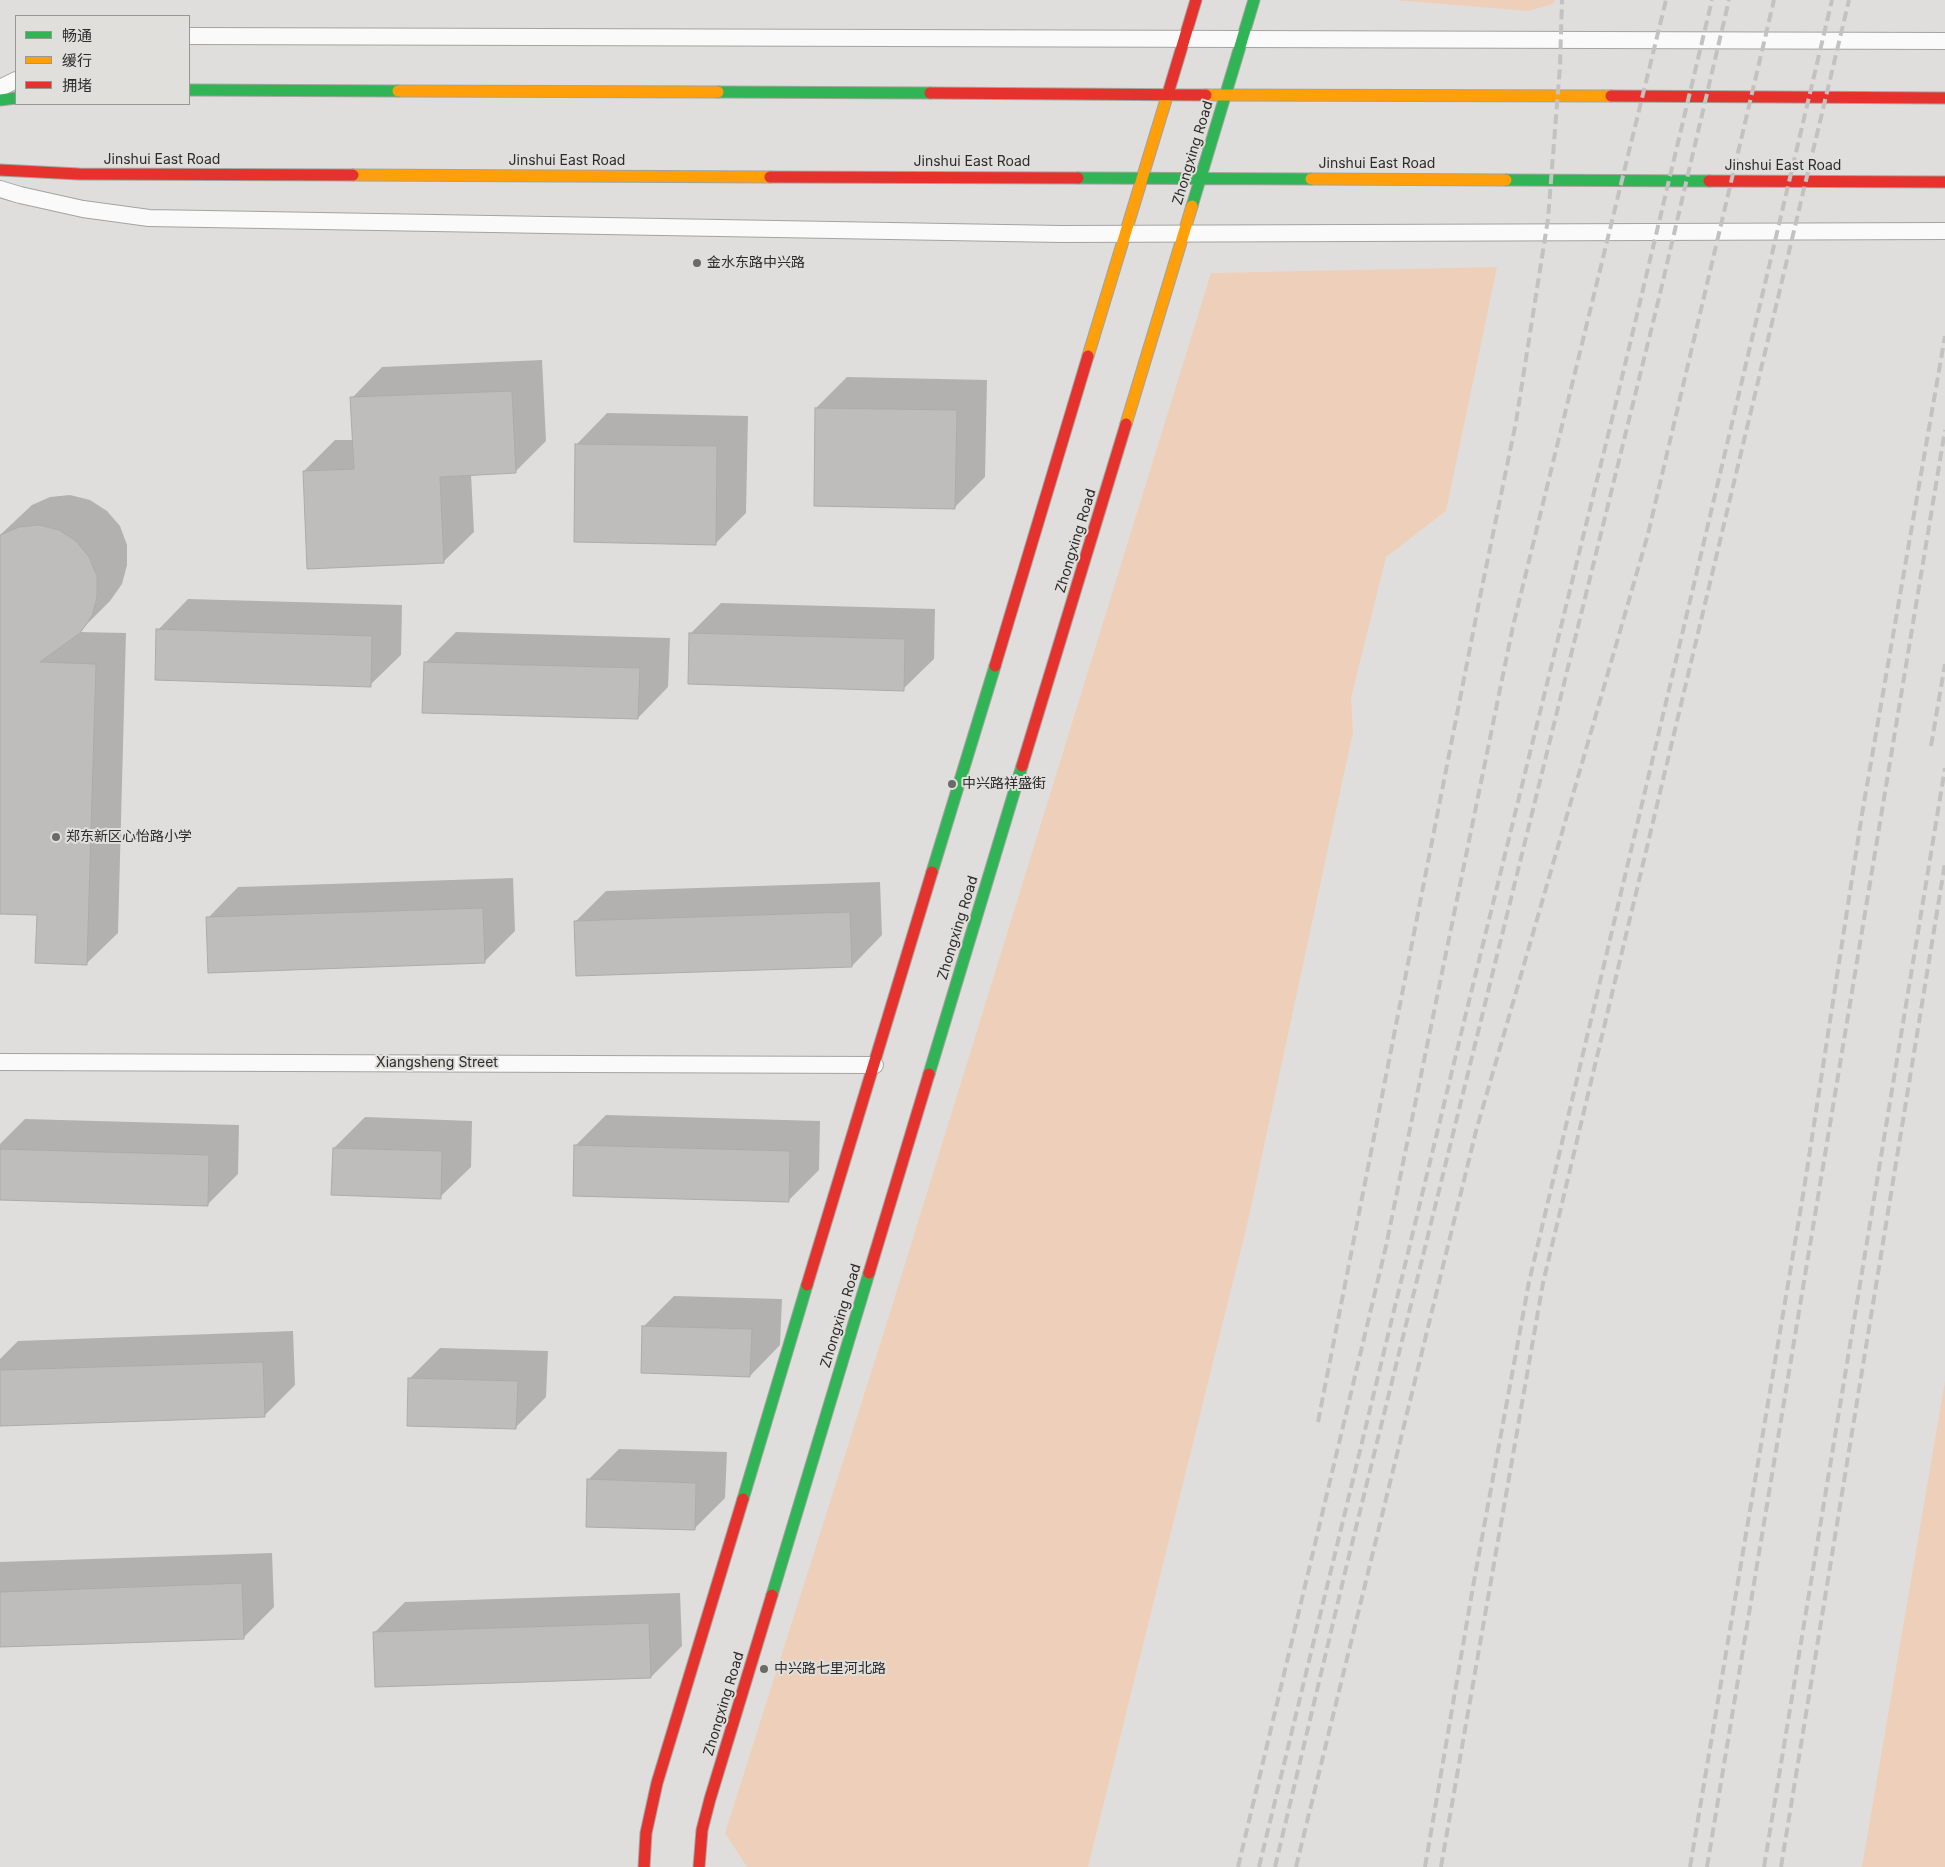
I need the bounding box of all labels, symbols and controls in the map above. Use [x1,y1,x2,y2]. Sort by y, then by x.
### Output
legend [15,15,190,105]
text: 畅通 [62,26,92,45]
text: 缓行 [62,51,92,70]
text: 拥堵 [62,76,92,95]
street label: Zhongxing Road [1169,99,1217,207]
street label: Jinshui East Road [104,152,220,168]
street label: Jinshui East Road [509,153,625,169]
street label: Jinshui East Road [914,154,1030,170]
street label: Jinshui East Road [1319,156,1435,172]
street label: Jinshui East Road [1725,158,1841,174]
place label: 金水东路中兴路 [707,255,805,271]
marker: 金水东路中兴路 [691,257,703,269]
street label: Zhongxing Road [1052,487,1100,595]
place label: 中兴路祥盛街 [962,776,1046,792]
marker: 中兴路祥盛街 [946,778,958,790]
place label: 郑东新区心怡路小学 [66,829,192,845]
marker: 郑东新区心怡路小学 [50,831,62,843]
street label: Zhongxing Road [934,874,982,982]
street label: Xiangsheng Street [376,1055,498,1071]
street label: Zhongxing Road [817,1262,865,1370]
street label: Zhongxing Road [700,1650,748,1758]
place label: 中兴路七里河北路 [774,1661,886,1677]
marker: 中兴路七里河北路 [758,1663,770,1675]

